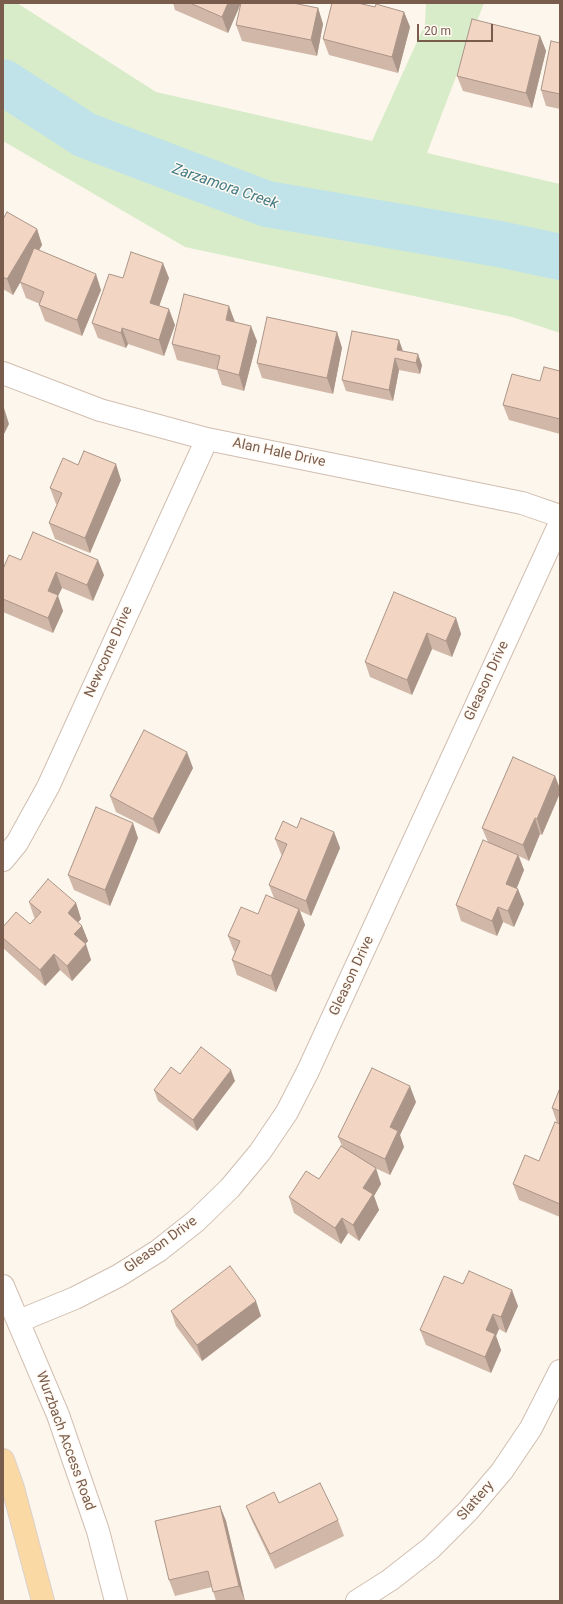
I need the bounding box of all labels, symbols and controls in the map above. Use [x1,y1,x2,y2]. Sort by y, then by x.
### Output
scale bar [419,16,495,42]
text: 20 m [424,24,451,38]
water label: Zarzamora Creek [170,160,280,214]
street label: Alan Hale Drive [231,435,327,471]
street label: Newcome Drive [81,604,137,700]
street label: Gleason Drive [461,639,513,723]
street label: Gleason Drive [326,934,378,1018]
street label: Gleason Drive [121,1213,201,1277]
street label: Wurzbach Access Road [32,1369,98,1513]
street label: Slattery [454,1478,498,1524]

